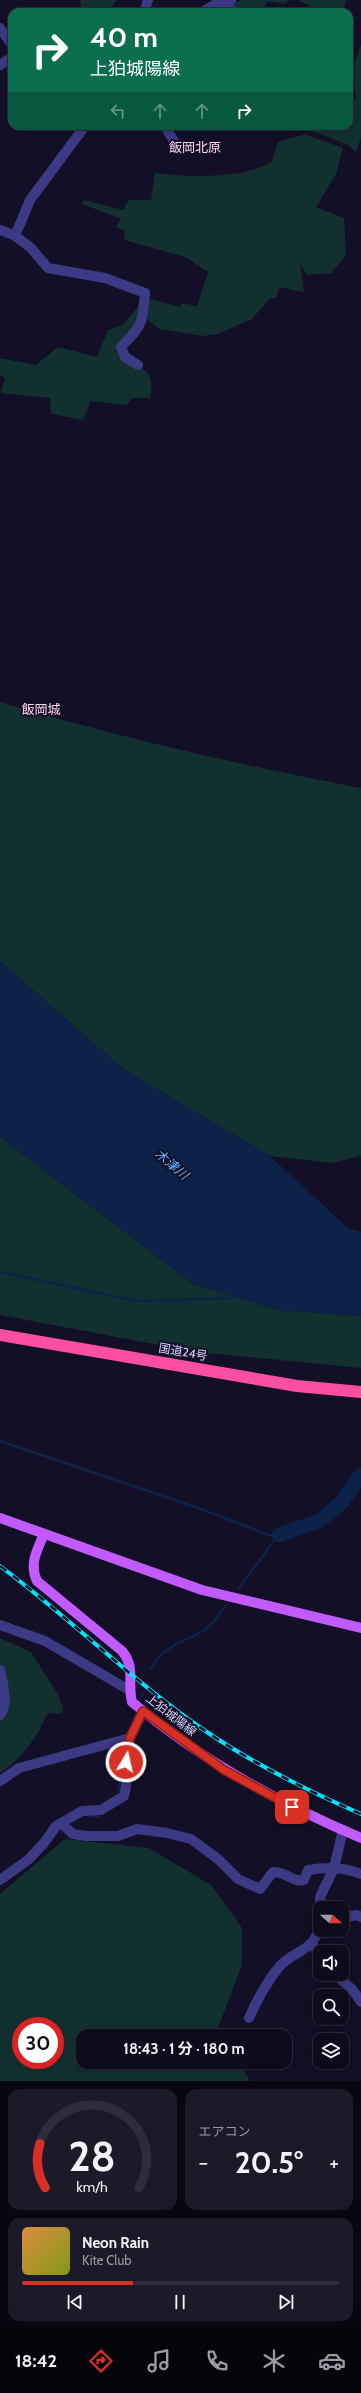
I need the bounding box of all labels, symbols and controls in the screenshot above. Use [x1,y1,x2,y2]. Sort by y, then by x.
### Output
text: 40 m [90,20,158,54]
icon: right [24,24,76,76]
text: 上狛城陽線 [90,58,180,80]
icon: left [107,100,129,122]
icon: ahead [149,100,171,122]
icon: ahead [191,100,213,122]
icon: right [233,100,255,122]
district label: 飯岡北原 [169,139,221,155]
district label: 飯岡城 [21,701,61,717]
water label: 木津川 [152,1145,194,1184]
street label: 国道24号 [158,1340,209,1363]
street label: 上狛城陽線 [143,1690,200,1739]
position arrow [105,1741,147,1783]
pin [275,1790,309,1824]
icon: arrive [281,1796,303,1818]
north arrow [313,1901,349,1937]
map controls [313,1901,349,2069]
button: sound [313,1945,349,1981]
button: search [313,1989,349,2025]
speed limit sign: 30 [12,2017,64,2069]
button: layers [313,2033,349,2069]
text: 18:43 · 1 分 · 180 m [123,2040,245,2058]
text: エアコン [199,2123,251,2139]
text: 28 [69,2130,116,2180]
text: 20.5° [235,2144,303,2181]
text: − [199,2149,208,2176]
text: + [329,2149,339,2176]
text: km/h [77,2177,108,2195]
text: Neon Rain [82,2234,149,2252]
text: Kite Club [82,2252,131,2268]
icon: previous [64,2291,86,2313]
icon: pause [169,2291,191,2313]
icon: next [275,2291,297,2313]
icon: directions [87,2347,115,2375]
icon: music [145,2347,173,2375]
icon: phone [203,2347,231,2375]
icon: climate [260,2347,288,2375]
icon: car [318,2347,346,2375]
text: 18:42 [15,2350,57,2372]

